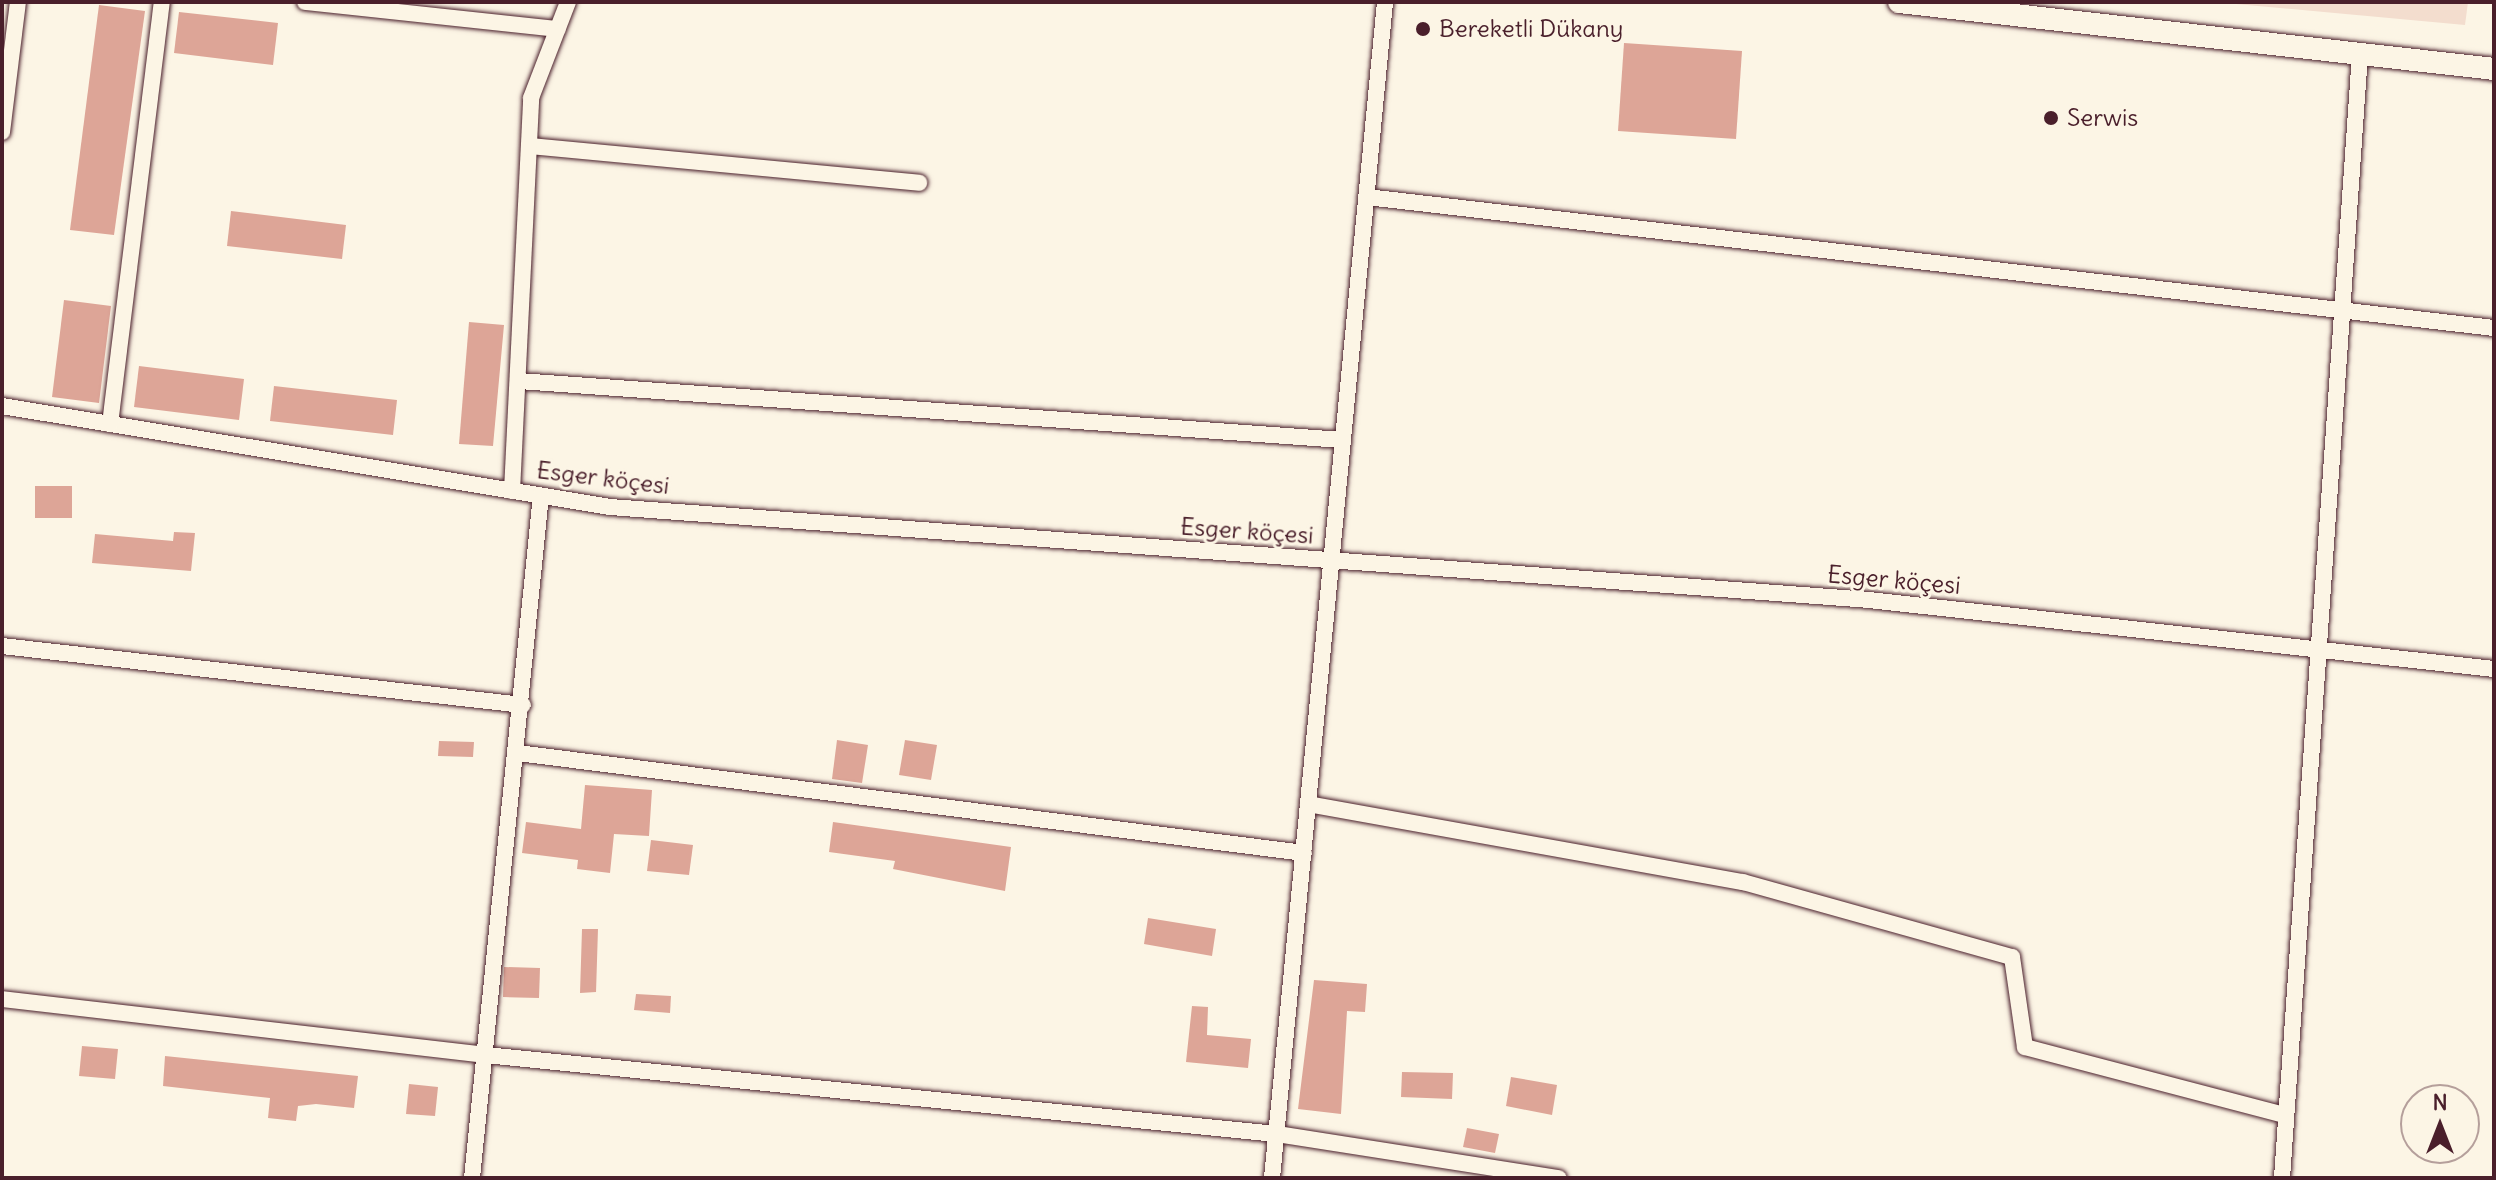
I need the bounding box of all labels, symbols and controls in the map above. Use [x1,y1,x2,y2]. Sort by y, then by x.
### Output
place label: Bereketli Dükany [1439,15,1623,43]
marker: Bereketli Dükany [1414,20,1432,38]
place label: Serwis [2067,104,2138,132]
marker: Serwis [2042,109,2060,127]
street label: Esger köçesi [535,456,671,500]
street label: Esger köçesi [1179,512,1315,550]
street label: Esger köçesi [1826,560,1962,600]
north arrow [2400,1084,2480,1164]
text: N [2432,1088,2448,1116]

